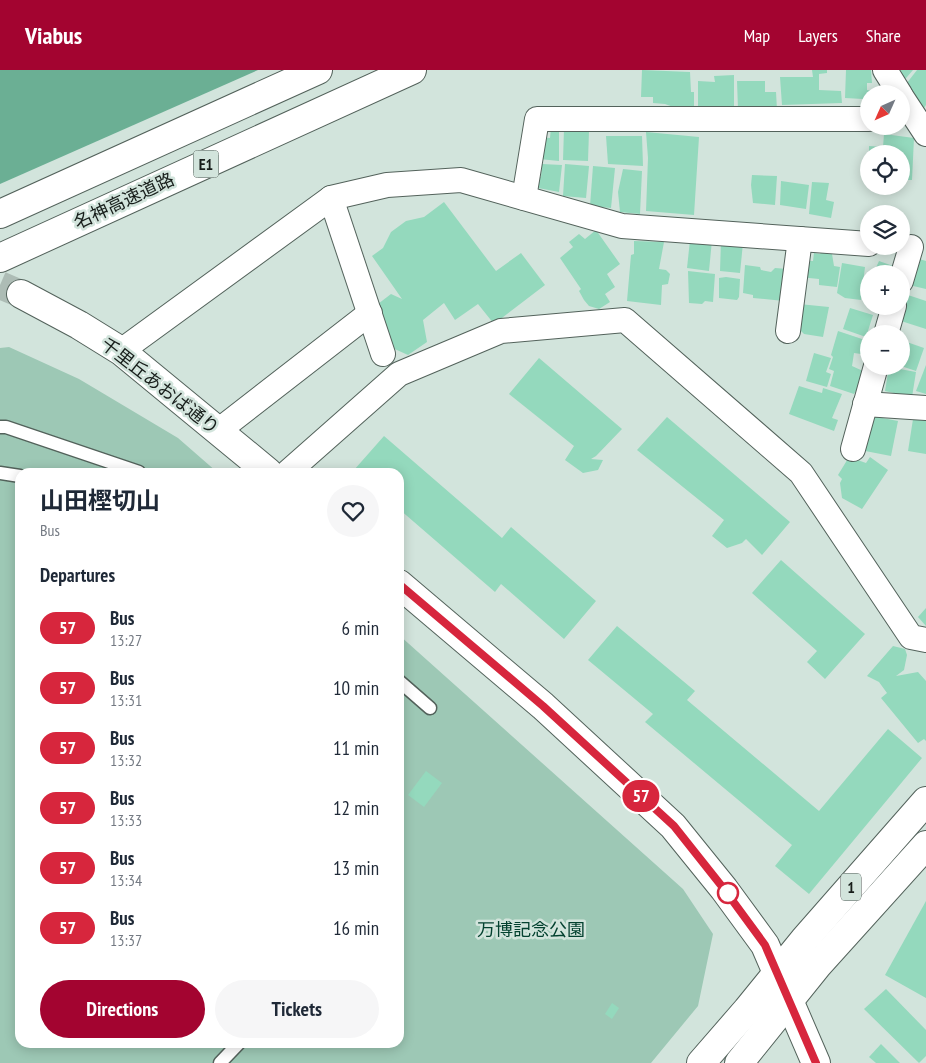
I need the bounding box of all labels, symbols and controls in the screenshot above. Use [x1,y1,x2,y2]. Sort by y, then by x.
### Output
text: Viabus [25,20,82,51]
text: Map [744,24,770,47]
text: Layers [798,24,838,47]
text: Share [866,24,901,47]
north arrow [860,85,910,135]
map controls [860,85,910,375]
button: locate [860,145,910,195]
road number: E1 [194,150,218,178]
street label: 名神高速道路 [70,167,178,234]
button: layers [860,205,910,255]
button: + [860,265,910,315]
button: − [860,325,910,375]
street label: 千里丘あおば通り [96,332,224,439]
text: 山田樫切山 [40,485,160,516]
button: heart [327,485,379,537]
text: Bus [40,520,60,540]
text: Departures [40,563,115,587]
text: Bus [110,606,134,630]
text: 57 [59,616,76,639]
text: 6 min [342,616,379,640]
text: 13:27 [110,630,142,650]
text: Bus [110,666,134,690]
text: 57 [59,676,76,699]
text: 10 min [333,676,379,700]
text: 13:31 [110,690,142,710]
text: Bus [110,726,134,750]
text: 57 [59,736,76,759]
text: 11 min [333,736,379,760]
text: 13:32 [110,750,142,770]
line badge: 57 [618,780,664,812]
text: 57 [632,784,650,807]
text: Bus [110,786,134,810]
text: 57 [59,796,76,819]
text: 12 min [333,796,379,820]
text: 13:33 [110,810,142,830]
text: Bus [110,846,134,870]
text: 57 [59,856,76,879]
text: 13 min [333,856,379,880]
text: 13:34 [110,870,142,890]
road number: 1 [841,874,861,900]
unlabelled marker [717,882,739,904]
text: Bus [110,906,134,930]
text: 57 [59,916,76,939]
text: 16 min [333,916,379,940]
park label: 万博記念公園 [477,918,585,941]
text: 13:37 [110,930,142,950]
button: Directions [40,980,205,1038]
button: Tickets [215,980,379,1038]

